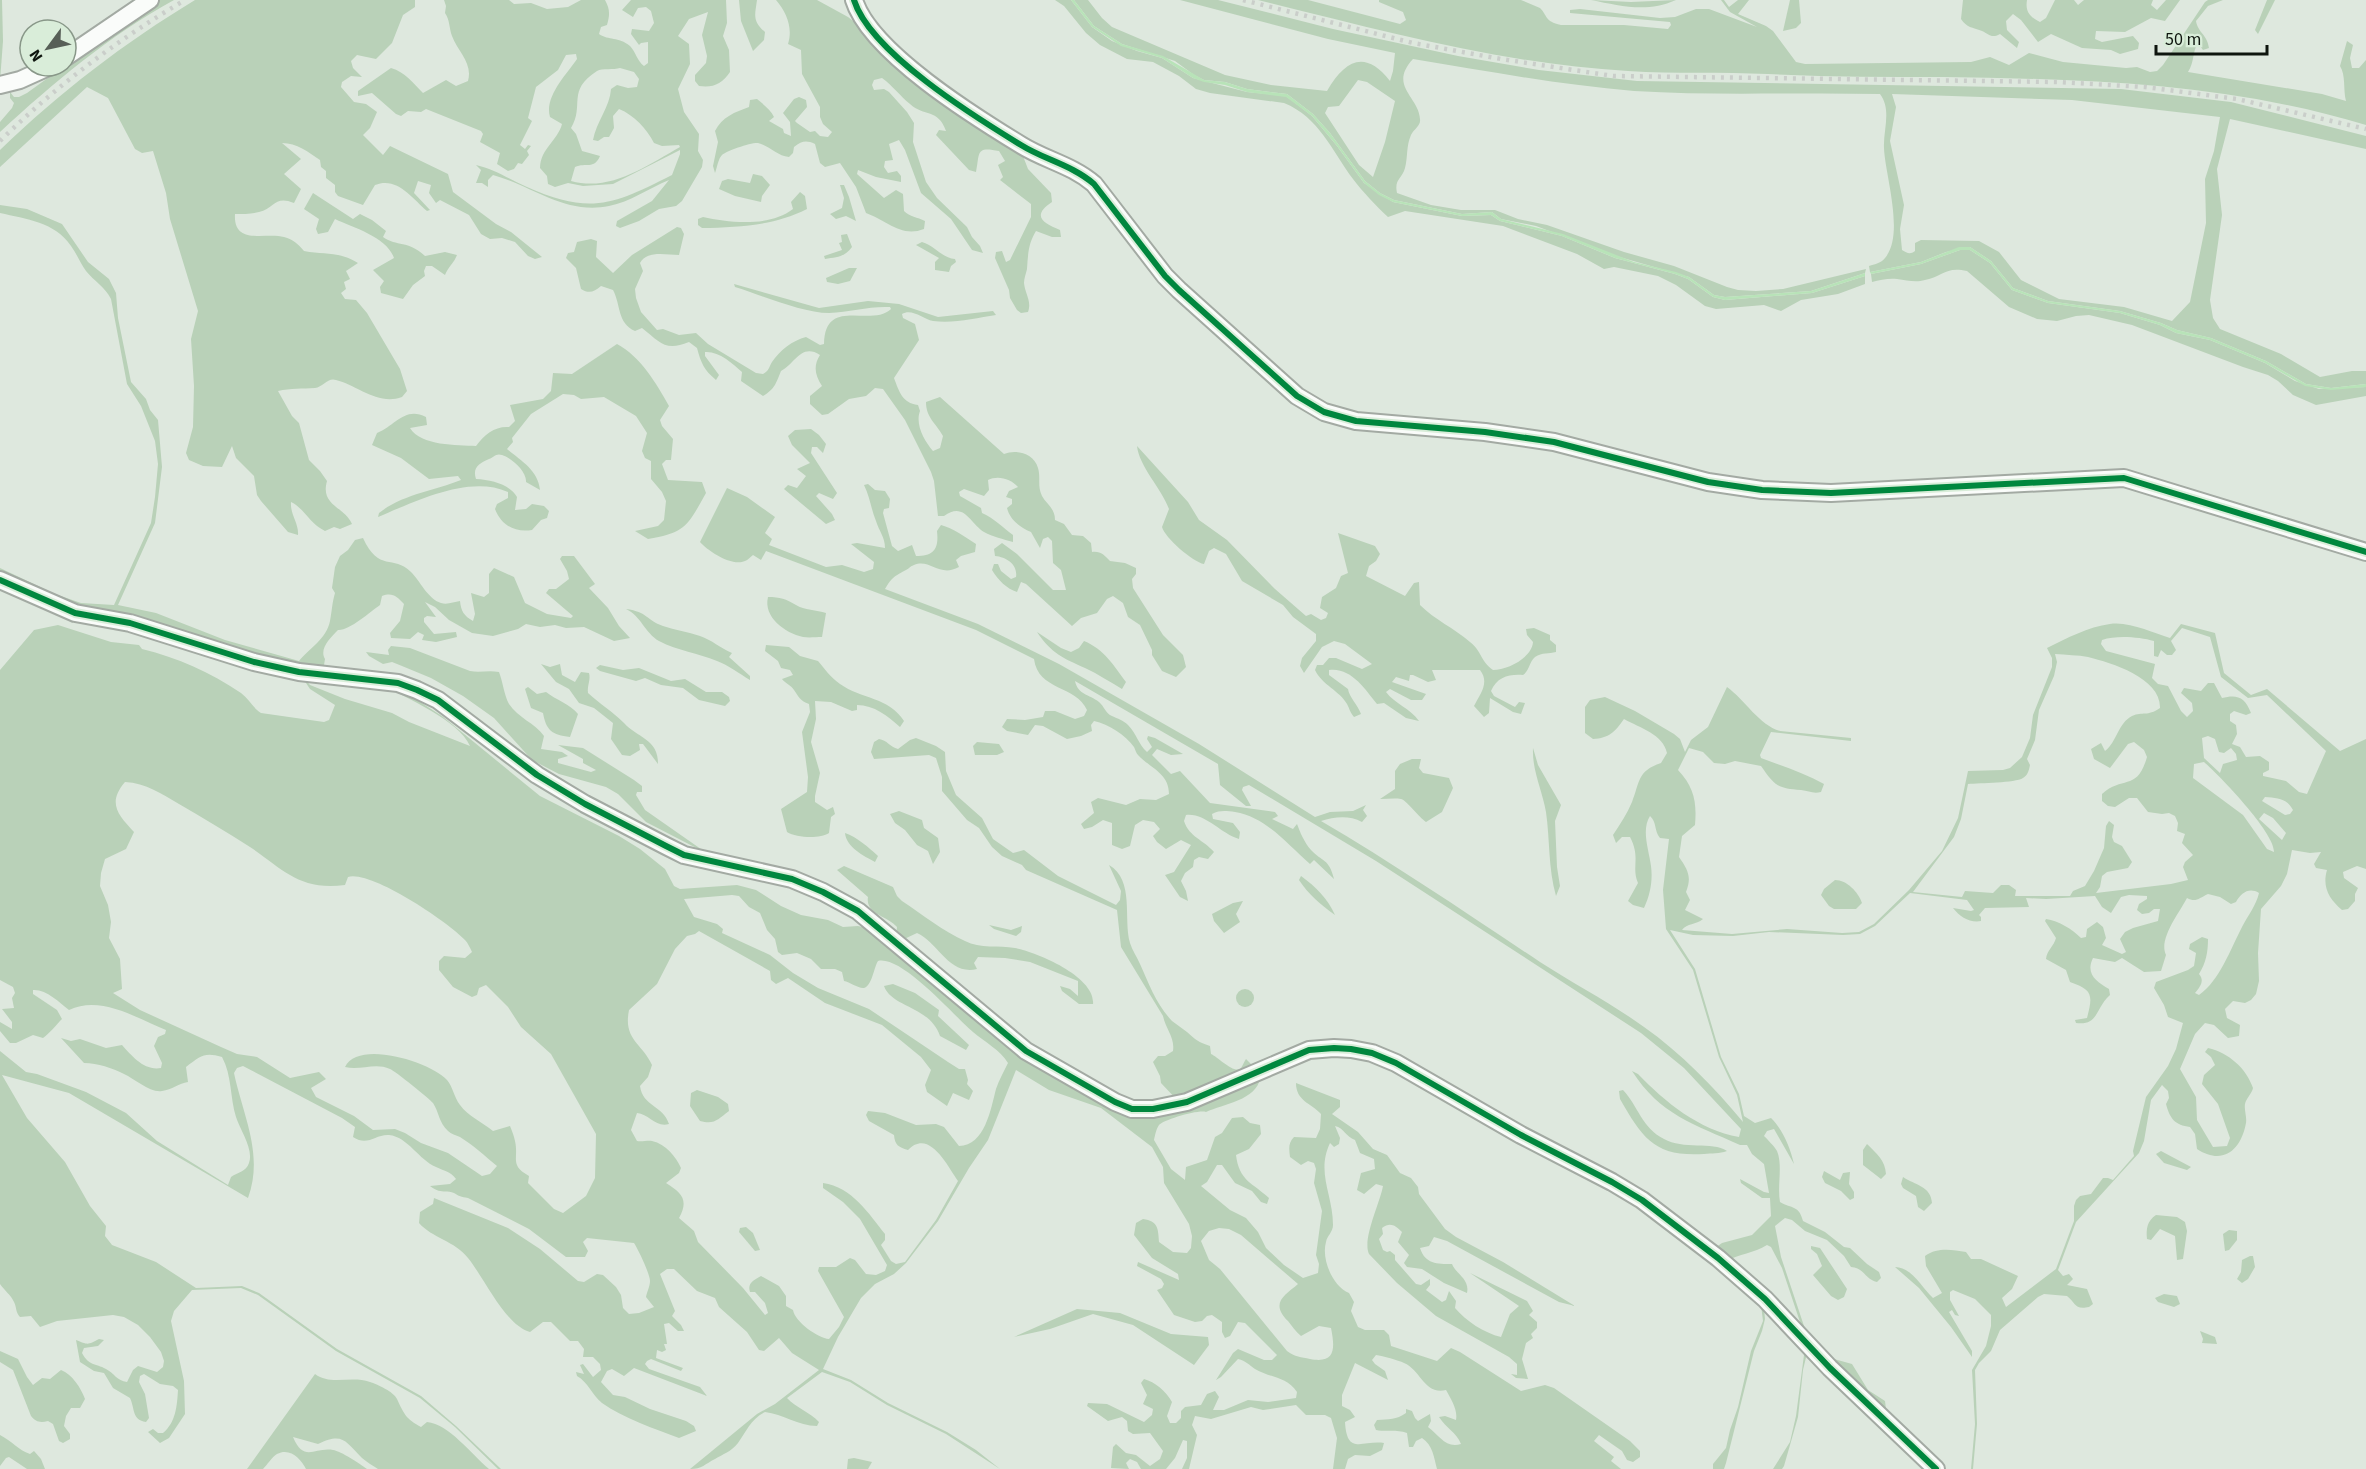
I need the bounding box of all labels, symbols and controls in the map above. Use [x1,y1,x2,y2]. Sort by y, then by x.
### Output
north arrow [18,18,78,78]
scale bar [2156,18,2267,56]
text: 50 m [2165,27,2201,52]
text: N [24,45,48,66]

